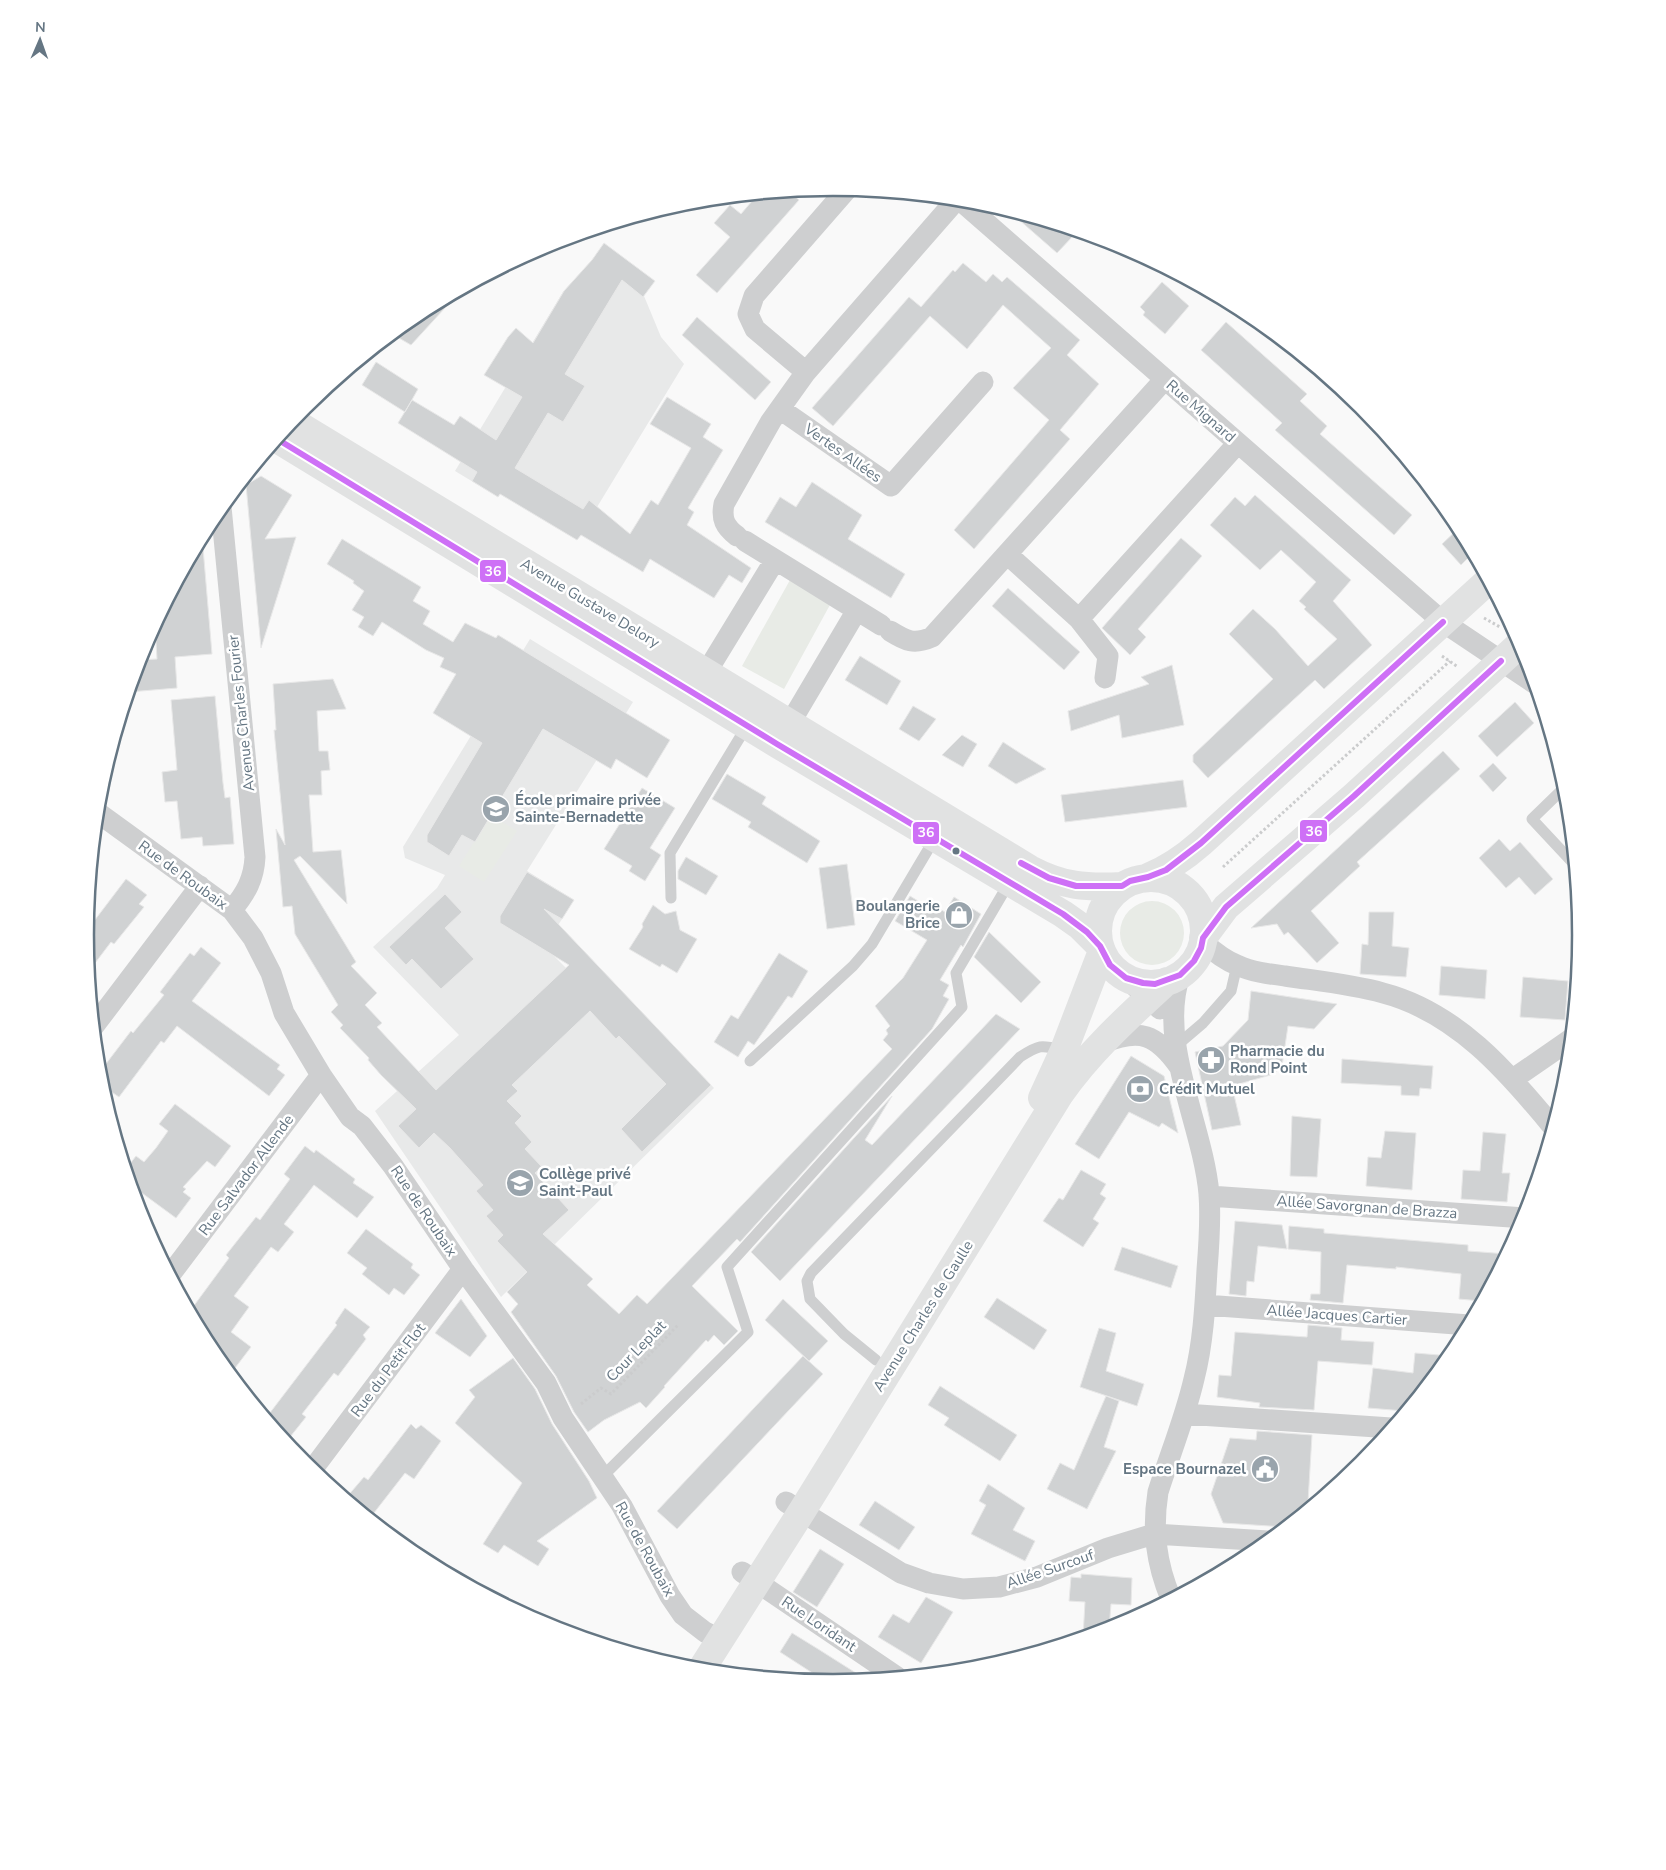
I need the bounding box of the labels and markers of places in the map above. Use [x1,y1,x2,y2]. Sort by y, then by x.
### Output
place label: École primaire privée Sainte-Bernadette [515,790,661,827]
school or university icon: École primaire privée Sainte-Bernadette [481,794,511,824]
unlabelled marker [951,846,961,856]
place label: Boulangerie Brice [856,896,940,933]
shop icon: Boulangerie Brice [944,900,974,930]
place label: Pharmacie du Rond Point [1230,1041,1325,1078]
pharmacy icon: Pharmacie du Rond Point [1196,1045,1226,1075]
bank icon: Crédit Mutuel [1125,1074,1155,1104]
place label: Crédit Mutuel [1159,1079,1255,1099]
place label: Collège privé Saint-Paul [539,1164,631,1201]
school or university icon: Collège privé Saint-Paul [505,1168,535,1198]
public building icon: Espace Bournazel [1250,1454,1280,1484]
place label: Espace Bournazel [1123,1459,1246,1479]

